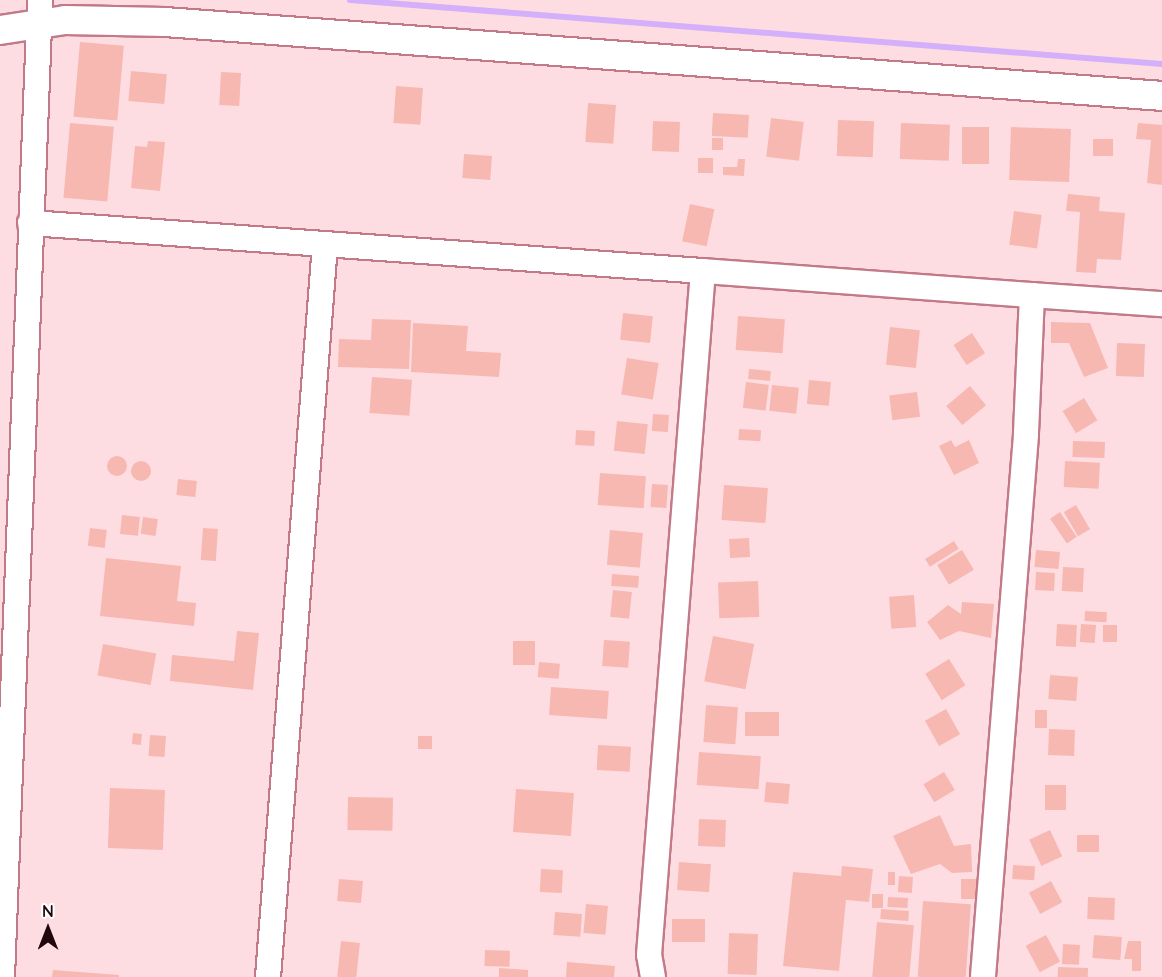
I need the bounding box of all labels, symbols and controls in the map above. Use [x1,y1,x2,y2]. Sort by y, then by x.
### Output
north arrow [18,899,78,959]
text: N [42,901,54,921]

